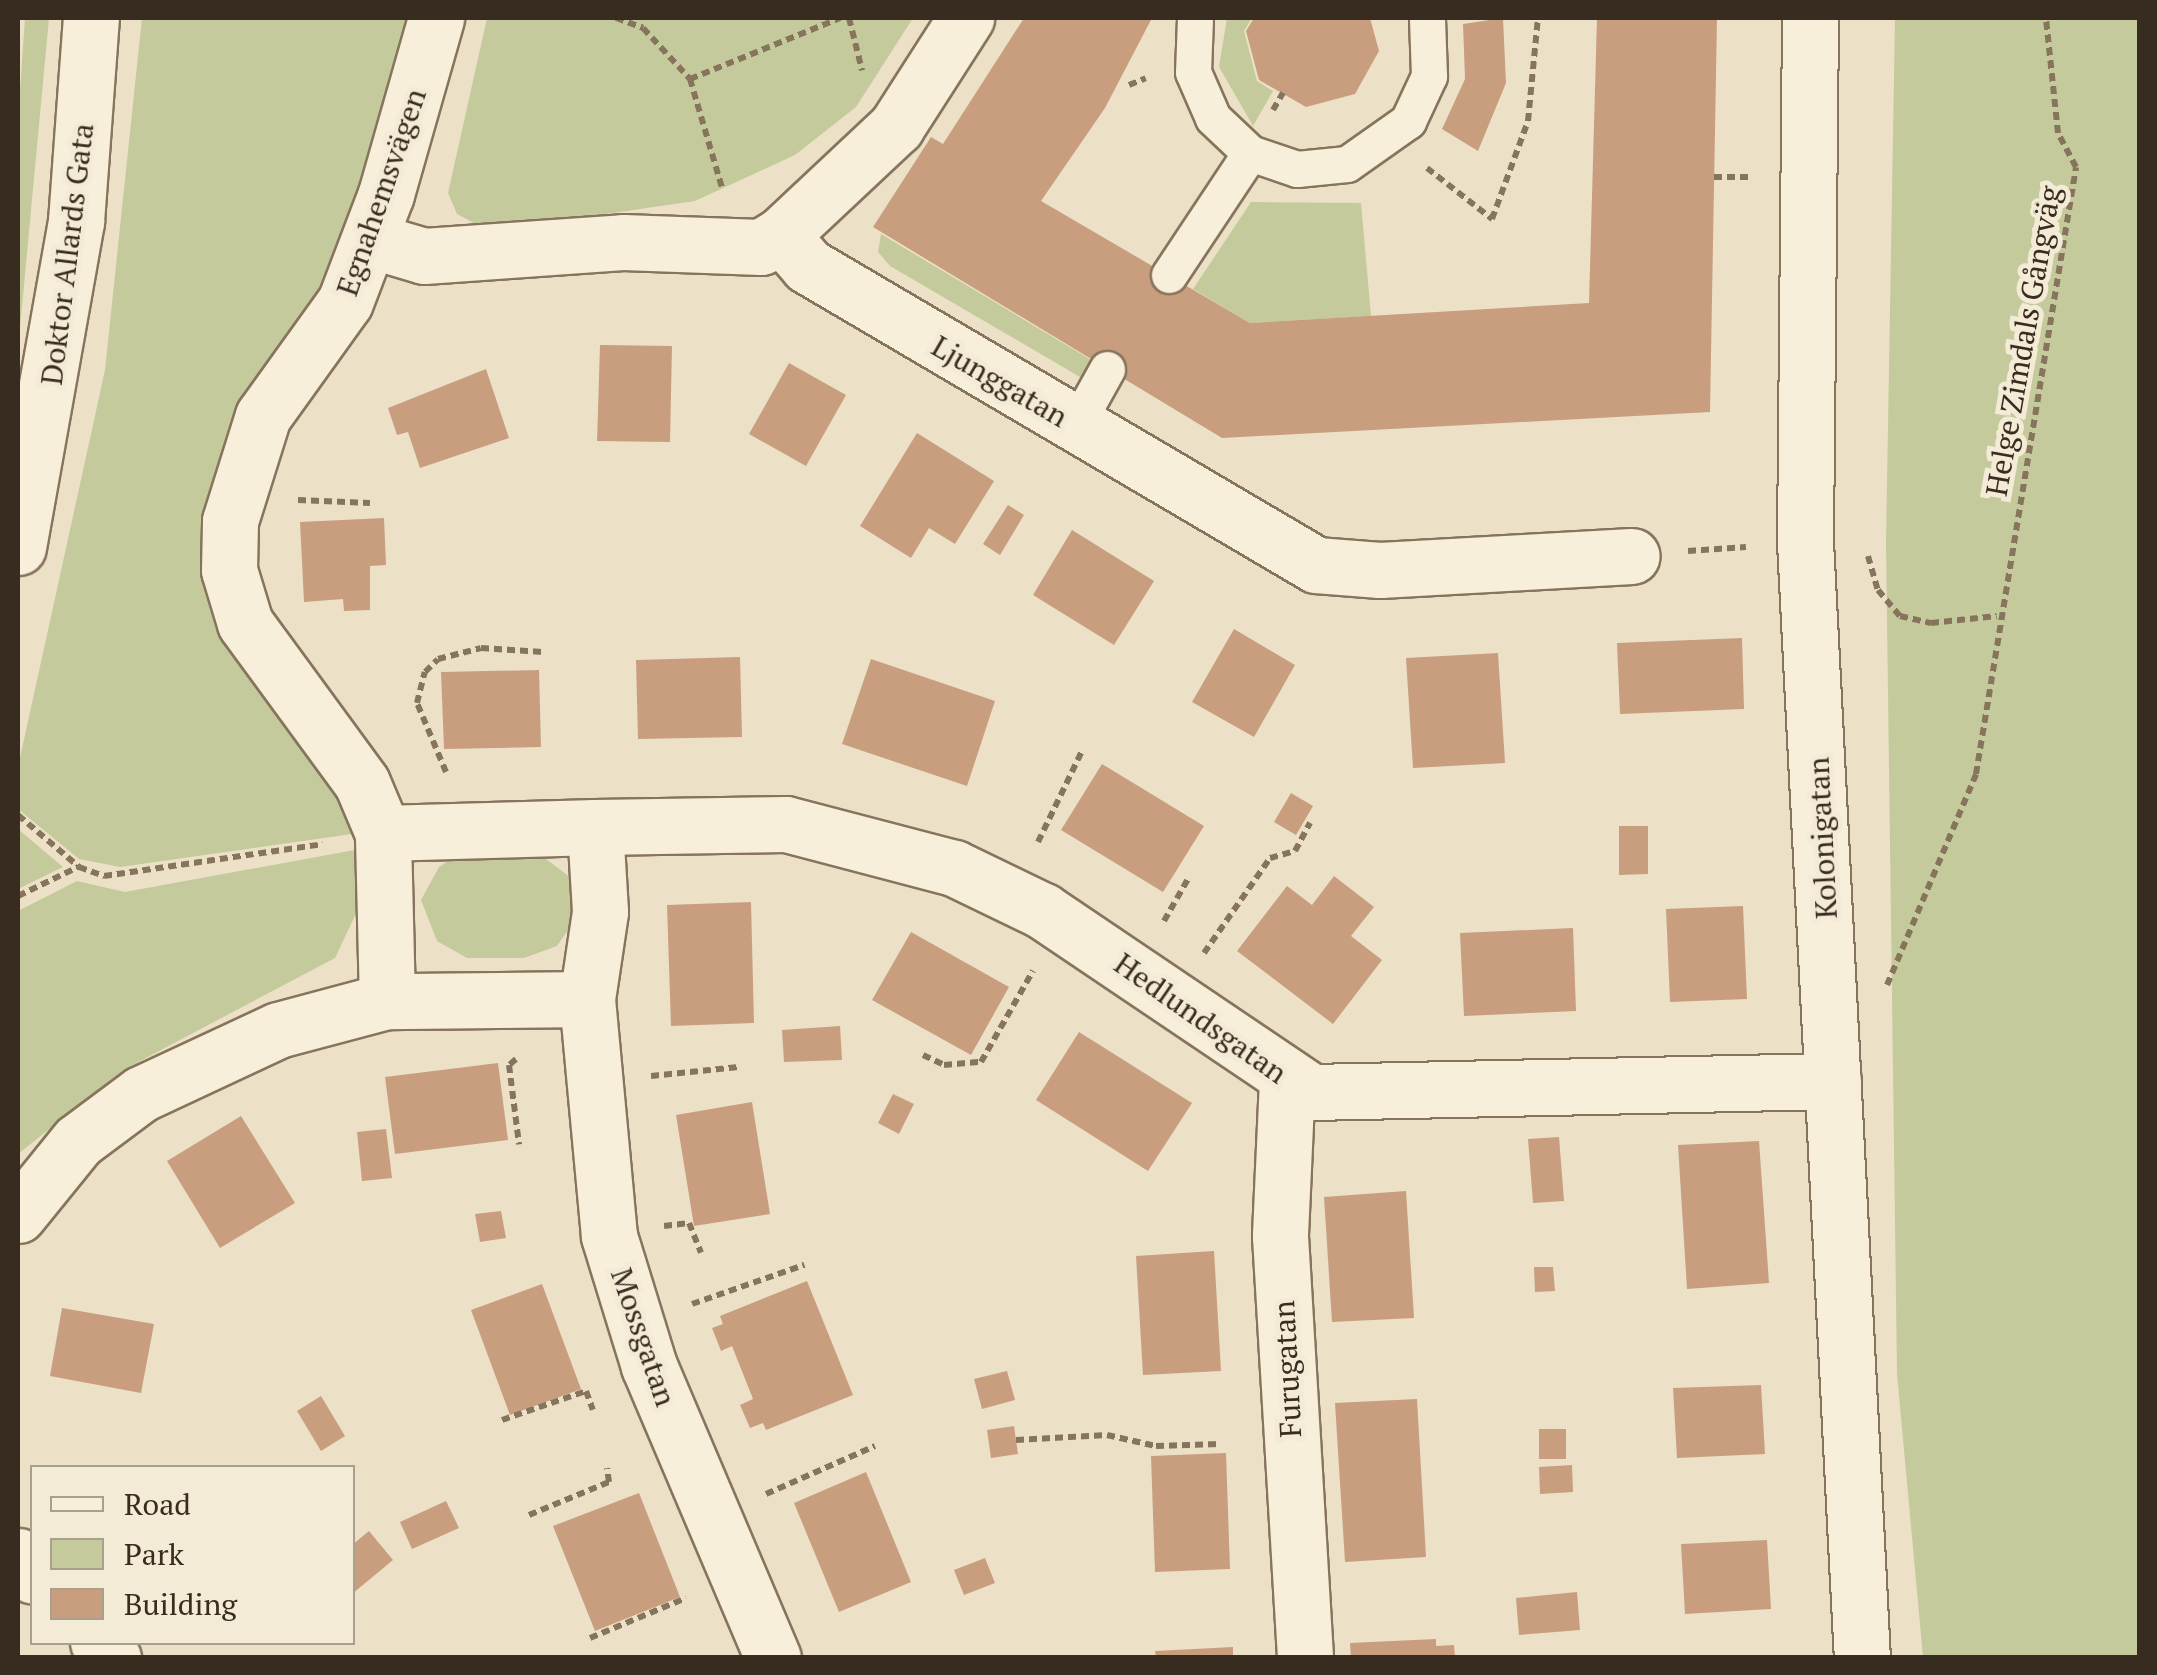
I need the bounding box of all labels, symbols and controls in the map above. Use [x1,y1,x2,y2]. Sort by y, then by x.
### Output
street label: Egnahemsvägen [329,84,433,300]
street label: Doktor Allards Gata [33,121,101,387]
street label: Helge Zimdals Gångväg [1978,183,2068,499]
street label: Ljunggatan [926,328,1074,434]
street label: Kolonigatan [1800,756,1844,920]
street label: Hedlundsgatan [1108,945,1294,1091]
street label: Mossgatan [604,1263,684,1411]
street label: Furugatan [1265,1299,1309,1439]
legend [30,1465,355,1645]
text: Road [124,1484,191,1524]
text: Park [124,1534,184,1574]
text: Building [124,1584,237,1624]

